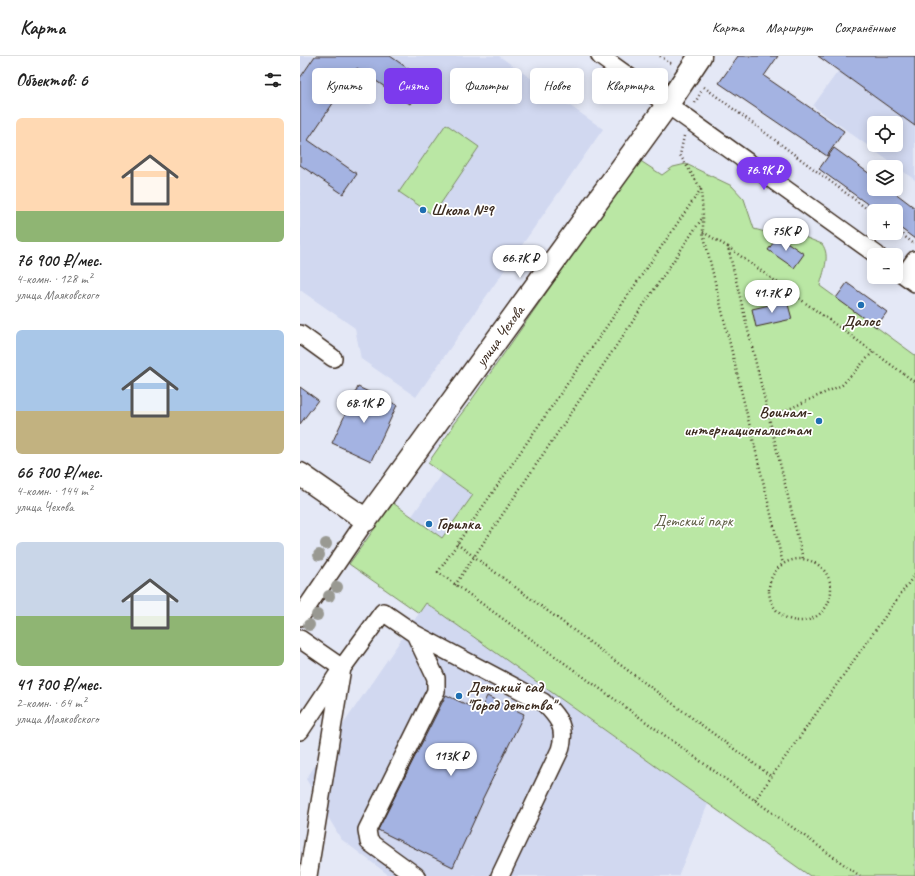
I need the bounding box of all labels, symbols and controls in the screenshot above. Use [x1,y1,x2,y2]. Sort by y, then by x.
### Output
text: Карта [20,16,65,40]
text: Карта [712,19,744,36]
text: Маршрут [766,19,812,36]
text: Сохранённые [834,19,895,36]
chip: Купить [312,68,376,104]
chip: Снять [384,68,442,104]
chip: Фильтры [450,68,522,104]
chip: Новое [530,68,584,104]
chip: Квартира [592,68,668,104]
icon: filters [262,69,284,91]
text: Объектов: 6 [16,70,87,91]
map controls [867,116,903,284]
button: locate [867,116,903,152]
icon: home [114,144,186,216]
pin: 76.9K ₽ [727,157,801,191]
button: layers [867,160,903,196]
text: 76.9K ₽ [746,162,782,178]
place label: Школа №9 [431,200,495,220]
button: + [867,204,903,240]
marker: Школа №9 [418,205,428,215]
pin: 75K ₽ [758,218,814,252]
text: 75K ₽ [772,223,800,239]
pin: 66.7K ₽ [483,245,557,279]
button: − [867,248,903,284]
text: 76 900 ₽/мес. [16,250,102,271]
text: 66.7K ₽ [501,250,539,266]
text: 4-комн. · 128 m² [16,271,92,287]
pin: 41.7K ₽ [735,280,809,314]
text: 41.7K ₽ [754,285,790,301]
text: улица Маяковского [16,287,99,303]
street label: улица Чехова [471,300,530,371]
marker: Далос [856,300,866,310]
place label: Далос [842,311,881,331]
icon: home [114,356,186,428]
pin: 68.1K ₽ [327,390,401,424]
text: 68.1K ₽ [346,395,382,411]
place label: Воинам- интернационалистам [684,402,812,440]
marker: Воинам- интернационалистам [814,416,824,426]
text: 66 700 ₽/мес. [16,462,102,483]
text: 4-комн. · 144 m² [16,483,92,499]
text: улица Чехова [16,499,73,515]
park label: Детский парк [653,511,734,531]
place label: Горилка [437,514,482,534]
marker: Горилка [424,519,434,529]
icon: home [114,568,186,640]
text: 41 700 ₽/мес. [16,674,102,695]
place label: Детский сад "Город детства" [467,677,560,715]
marker: Детский сад "Город детства" [454,691,464,701]
text: 2-комн. · 64 m² [16,695,86,711]
text: улица Маяковского [16,711,99,727]
pin: 113K ₽ [418,743,484,777]
text: 113K ₽ [434,748,468,764]

